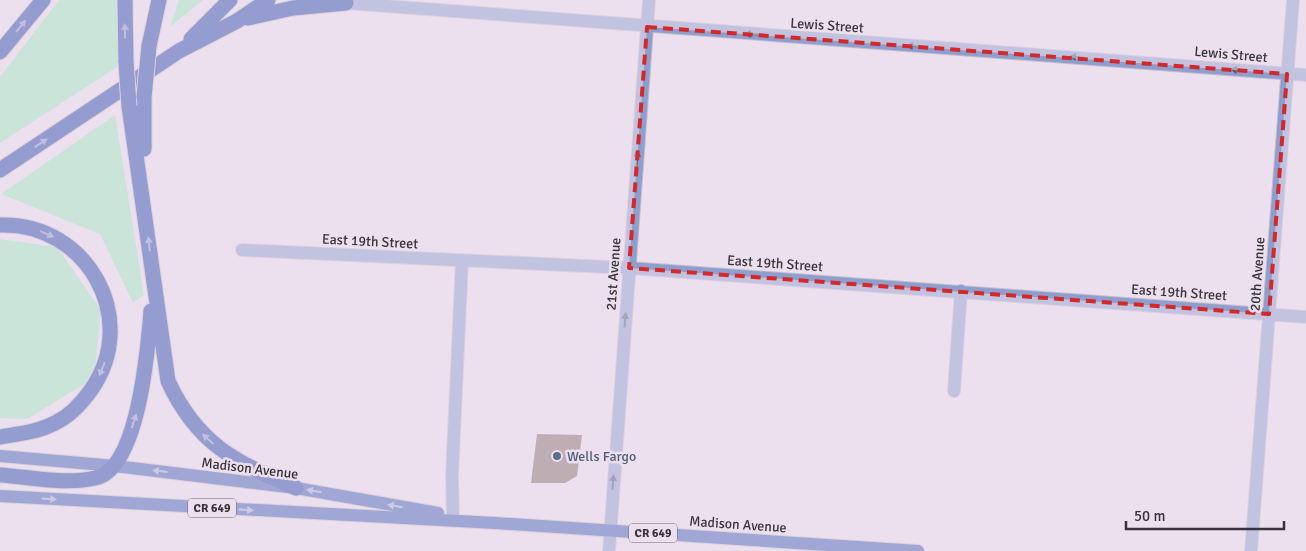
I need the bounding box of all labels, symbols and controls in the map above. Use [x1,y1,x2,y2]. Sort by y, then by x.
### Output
street label: Lewis Street [790,14,864,37]
one-way arrow [16,20,27,33]
one-way arrow [121,23,129,39]
one-way arrow [744,30,760,38]
one-way arrow [906,41,922,49]
street label: Lewis Street [1194,43,1268,66]
one-way arrow [1068,53,1084,61]
one-way arrow [1230,66,1246,74]
one-way arrow [34,138,47,148]
one-way arrow [633,149,641,165]
one-way arrow [40,230,55,238]
street label: East 19th Street [321,230,419,253]
one-way arrow [145,236,153,252]
street label: 20th Avenue [1246,236,1269,312]
street label: 21st Avenue [602,237,625,311]
street label: East 19th Street [726,252,824,275]
street label: East 19th Street [1130,281,1228,304]
one-way arrow [621,311,629,327]
one-way arrow [98,362,106,377]
one-way arrow [130,413,138,428]
one-way arrow [202,433,214,445]
place label: Wells Fargo [567,448,636,465]
marker: Wells Fargo [551,450,563,462]
street label: Madison Avenue [201,454,299,483]
one-way arrow [152,467,168,475]
one-way arrow [609,474,617,490]
one-way arrow [306,487,322,495]
one-way arrow [41,495,57,503]
road number: CR 649 [188,498,236,518]
scale bar [1126,498,1284,530]
one-way arrow [387,501,403,509]
one-way arrow [238,507,254,515]
text: 50 m [1134,507,1165,525]
street label: Madison Avenue [689,513,787,536]
road number: CR 649 [629,524,677,542]

